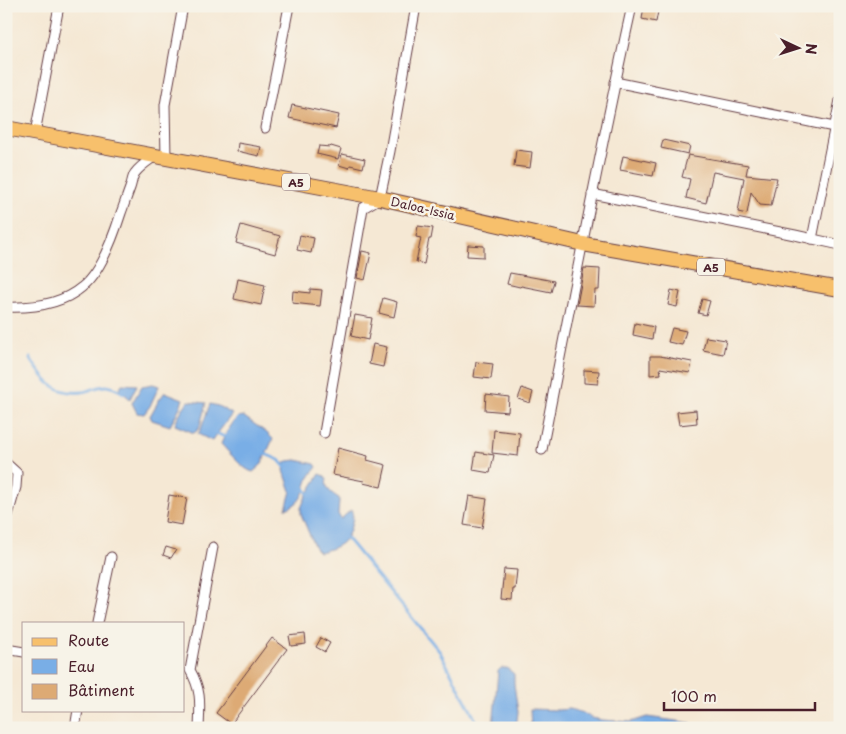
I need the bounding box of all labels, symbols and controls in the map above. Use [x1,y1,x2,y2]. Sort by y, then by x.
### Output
north arrow [774,22,824,72]
text: N [801,43,822,55]
road number: A5 [282,173,310,190]
street label: Daloa-Issia [389,192,457,224]
road number: A5 [697,258,725,276]
legend [22,622,185,712]
text: Route [68,628,109,651]
text: Eau [68,654,95,677]
text: Bâtiment [68,678,135,701]
scale bar [664,679,815,711]
text: 100 m [671,684,717,707]

